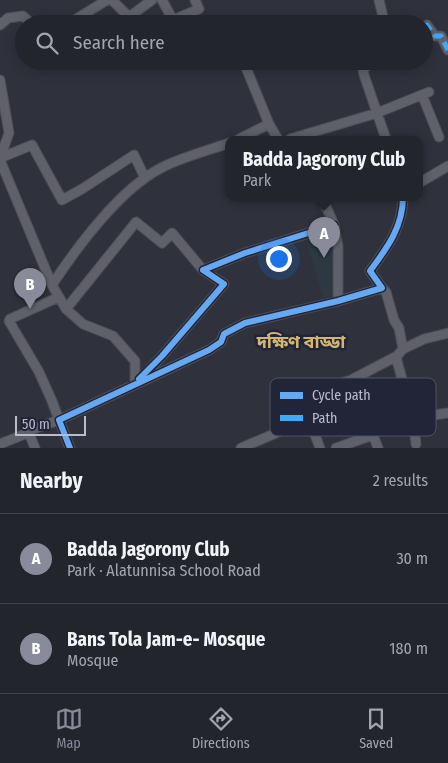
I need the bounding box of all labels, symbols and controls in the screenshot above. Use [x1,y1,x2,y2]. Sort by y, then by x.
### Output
search box [15,15,433,70]
icon: search [33,29,61,57]
text: Search here [73,31,165,54]
popup [225,136,423,201]
text: Badda Jagorony Club [243,148,405,171]
text: Park [243,171,271,190]
pin: A [308,217,340,258]
your location [266,246,292,272]
pin: B [14,268,46,309]
district label: দক্ষিণ বাড্ডা [256,331,346,353]
legend [270,378,436,436]
text: Cycle path [312,387,371,404]
text: Path [312,410,337,427]
scale bar [15,413,86,436]
text: 50 m [22,416,50,433]
text: Nearby [20,468,82,494]
text: 2 results [373,471,428,490]
text: Badda Jagorony Club [67,538,230,561]
text: A [32,549,40,568]
text: 30 m [396,549,428,568]
text: Park · Alatunnisa School Road [67,561,261,580]
text: Bans Tola Jam-e- Mosque [67,628,265,651]
text: B [32,639,40,658]
text: 180 m [389,639,428,658]
text: Mosque [67,651,118,670]
tab: Map [55,705,83,752]
tab: Directions [192,705,250,752]
tab: Saved [359,705,393,752]

